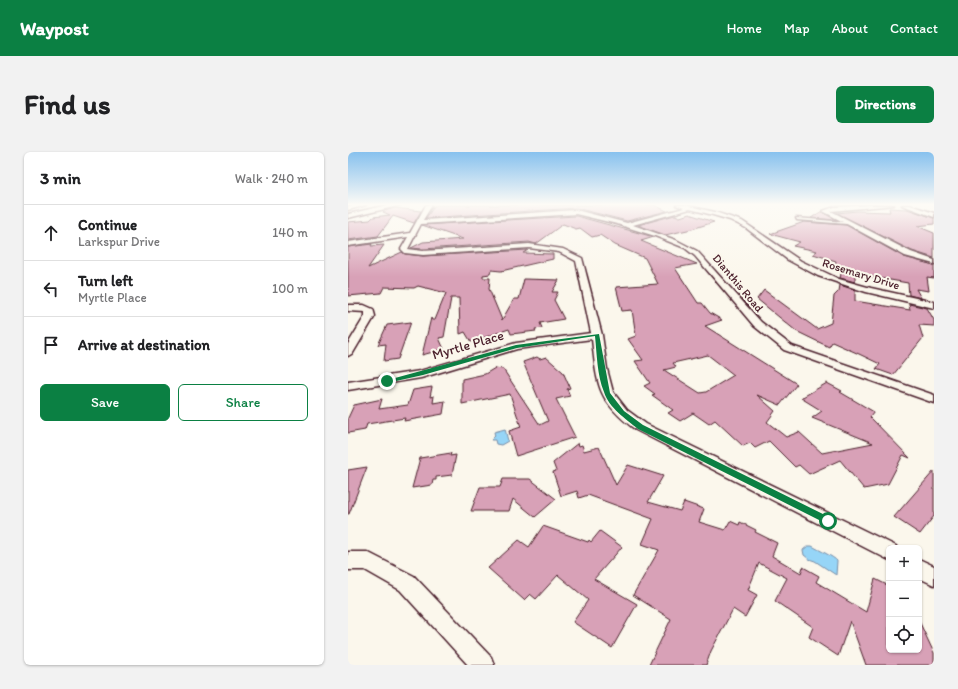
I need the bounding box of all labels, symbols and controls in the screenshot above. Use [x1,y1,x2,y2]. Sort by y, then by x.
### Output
text: Waypost [20,17,89,40]
text: Home [727,20,762,37]
text: Map [784,20,810,37]
text: About [832,20,868,37]
text: Contact [890,20,938,37]
button: Directions [836,86,934,123]
text: Find us [24,87,111,121]
text: 3 min [40,168,81,188]
text: Walk · 240 m [235,171,308,186]
text: Continue [78,216,137,234]
icon: ahead [40,222,62,244]
text: 140 m [272,225,308,240]
text: Larkspur Drive [78,234,160,249]
street label: Dianthis Road [710,251,767,315]
street label: Rosemary Drive [821,256,902,292]
text: Turn left [78,272,133,290]
icon: left [40,278,62,300]
text: 100 m [272,281,308,296]
text: Myrtle Place [78,290,147,305]
street label: Myrtle Place [430,327,506,363]
icon: arrive [40,334,62,356]
text: Arrive at destination [78,336,210,354]
route end [378,372,396,390]
button: Save [40,384,170,421]
button: Share [178,384,308,421]
route start [819,512,837,530]
map controls [886,545,922,653]
button: + [886,545,922,581]
button: − [886,581,922,617]
button: locate [886,617,922,653]

